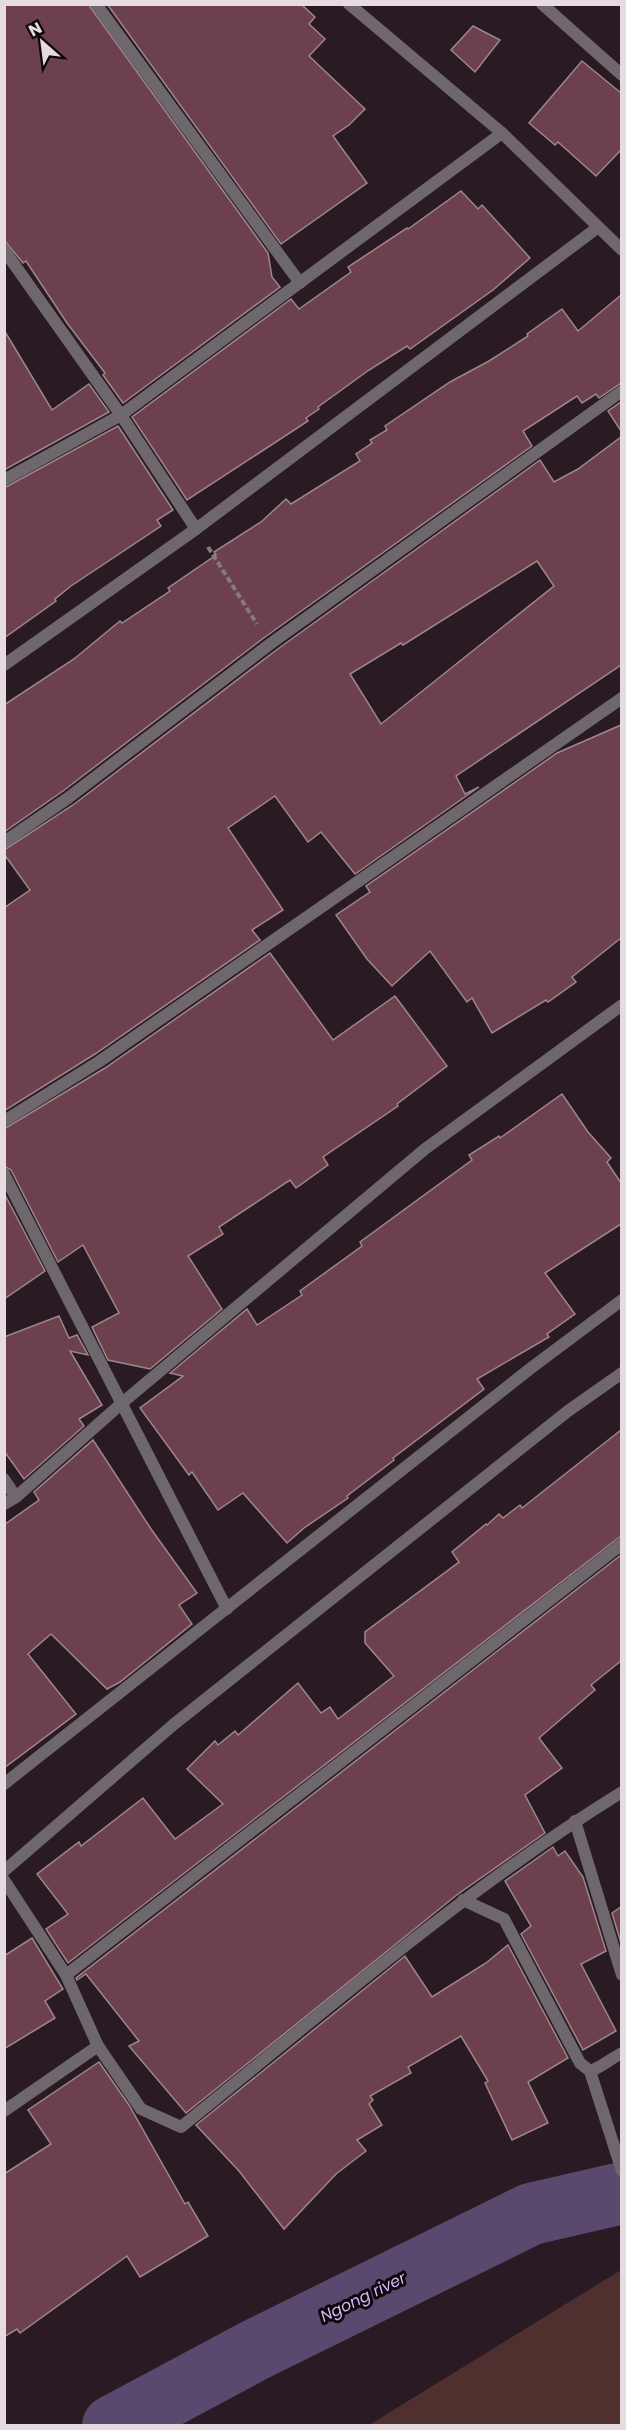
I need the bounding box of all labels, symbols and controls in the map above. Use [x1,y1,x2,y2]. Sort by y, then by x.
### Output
north arrow [12,12,72,72]
text: N [24,16,46,42]
water label: Ngong river [316,2266,411,2328]

